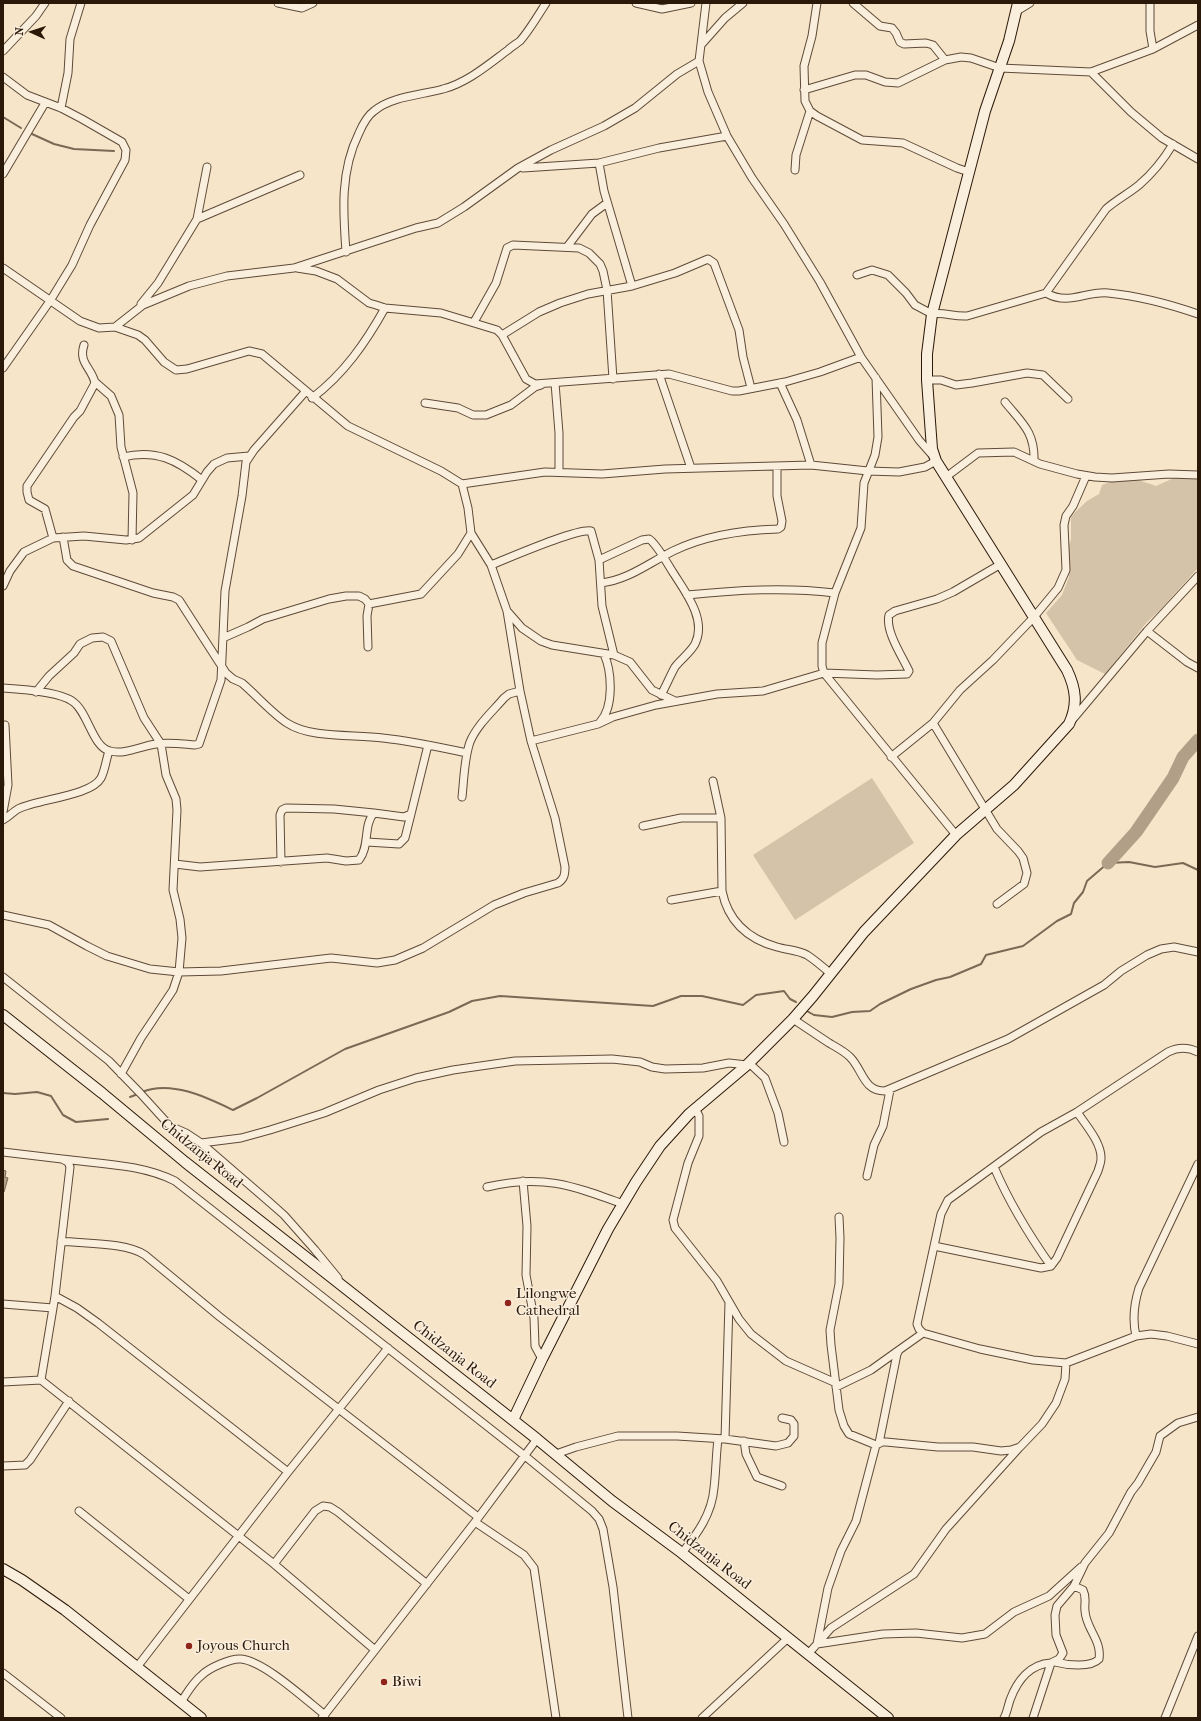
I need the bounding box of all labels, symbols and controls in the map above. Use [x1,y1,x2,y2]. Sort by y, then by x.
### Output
north arrow [12,12,52,52]
text: N [13,27,26,36]
street label: Chidzanja Road [156,1115,246,1193]
place label: Lilongwe Cathedral [516,1285,580,1320]
marker: Lilongwe Cathedral [503,1298,513,1308]
street label: Chidzanja Road [409,1317,499,1393]
street label: Chidzanja Road [664,1518,754,1594]
place label: Joyous Church [197,1637,290,1655]
marker: Joyous Church [184,1641,194,1651]
place label: Biwi [392,1673,422,1691]
marker: Biwi [379,1677,389,1687]

